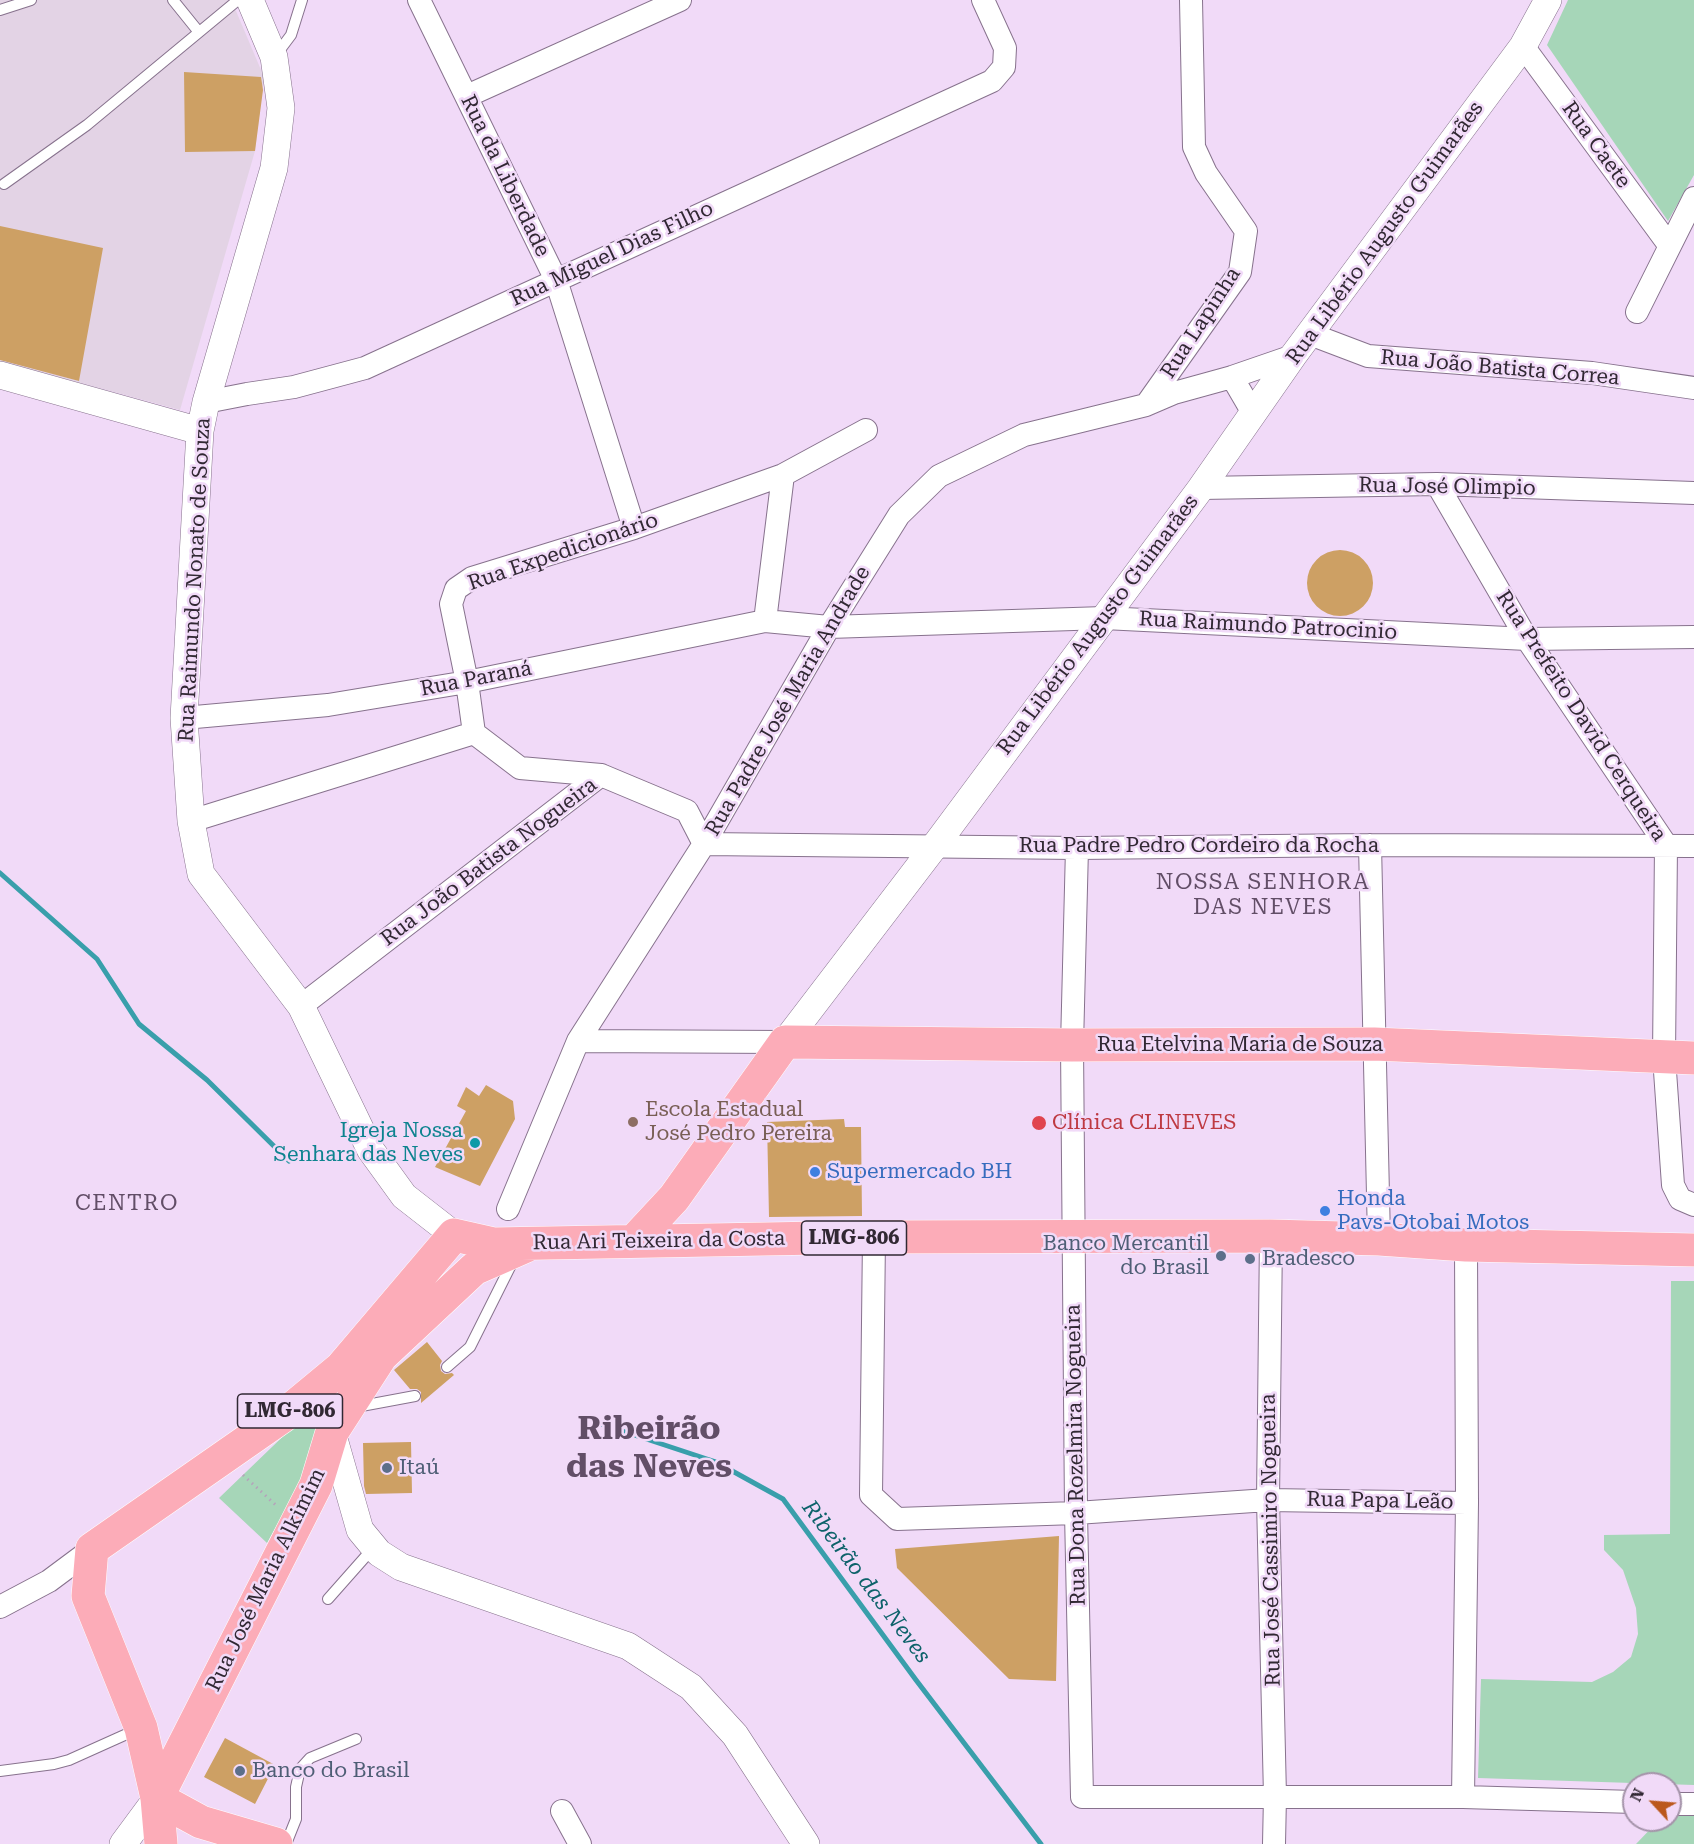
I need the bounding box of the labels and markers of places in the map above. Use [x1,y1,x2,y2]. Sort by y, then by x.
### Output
place label: Escola Estadual José Pedro Pereira [645,1097,832,1147]
place label: Clínica CLINEVES [1052,1110,1236,1136]
marker: Clínica CLINEVES [1030,1114,1048,1132]
marker: Escola Estadual José Pedro Pereira [626,1115,640,1129]
place label: Igreja Nossa Senhara das Neves [273,1118,463,1168]
marker: Igreja Nossa Senhara das Neves [468,1136,482,1150]
place label: Supermercado BH [827,1159,1012,1185]
marker: Supermercado BH [808,1165,822,1179]
place label: Honda Pavs-Otobai Motos [1337,1186,1529,1236]
marker: Honda Pavs-Otobai Motos [1318,1204,1332,1218]
place label: Banco Mercantil do Brasil [1043,1231,1209,1281]
place label: Bradesco [1262,1246,1355,1272]
marker: Banco Mercantil do Brasil [1214,1249,1228,1263]
marker: Bradesco [1243,1252,1257,1266]
place label: Itaú [399,1455,439,1481]
marker: Itaú [380,1461,394,1475]
place label: Banco do Brasil [252,1758,409,1784]
marker: Banco do Brasil [233,1764,247,1778]

